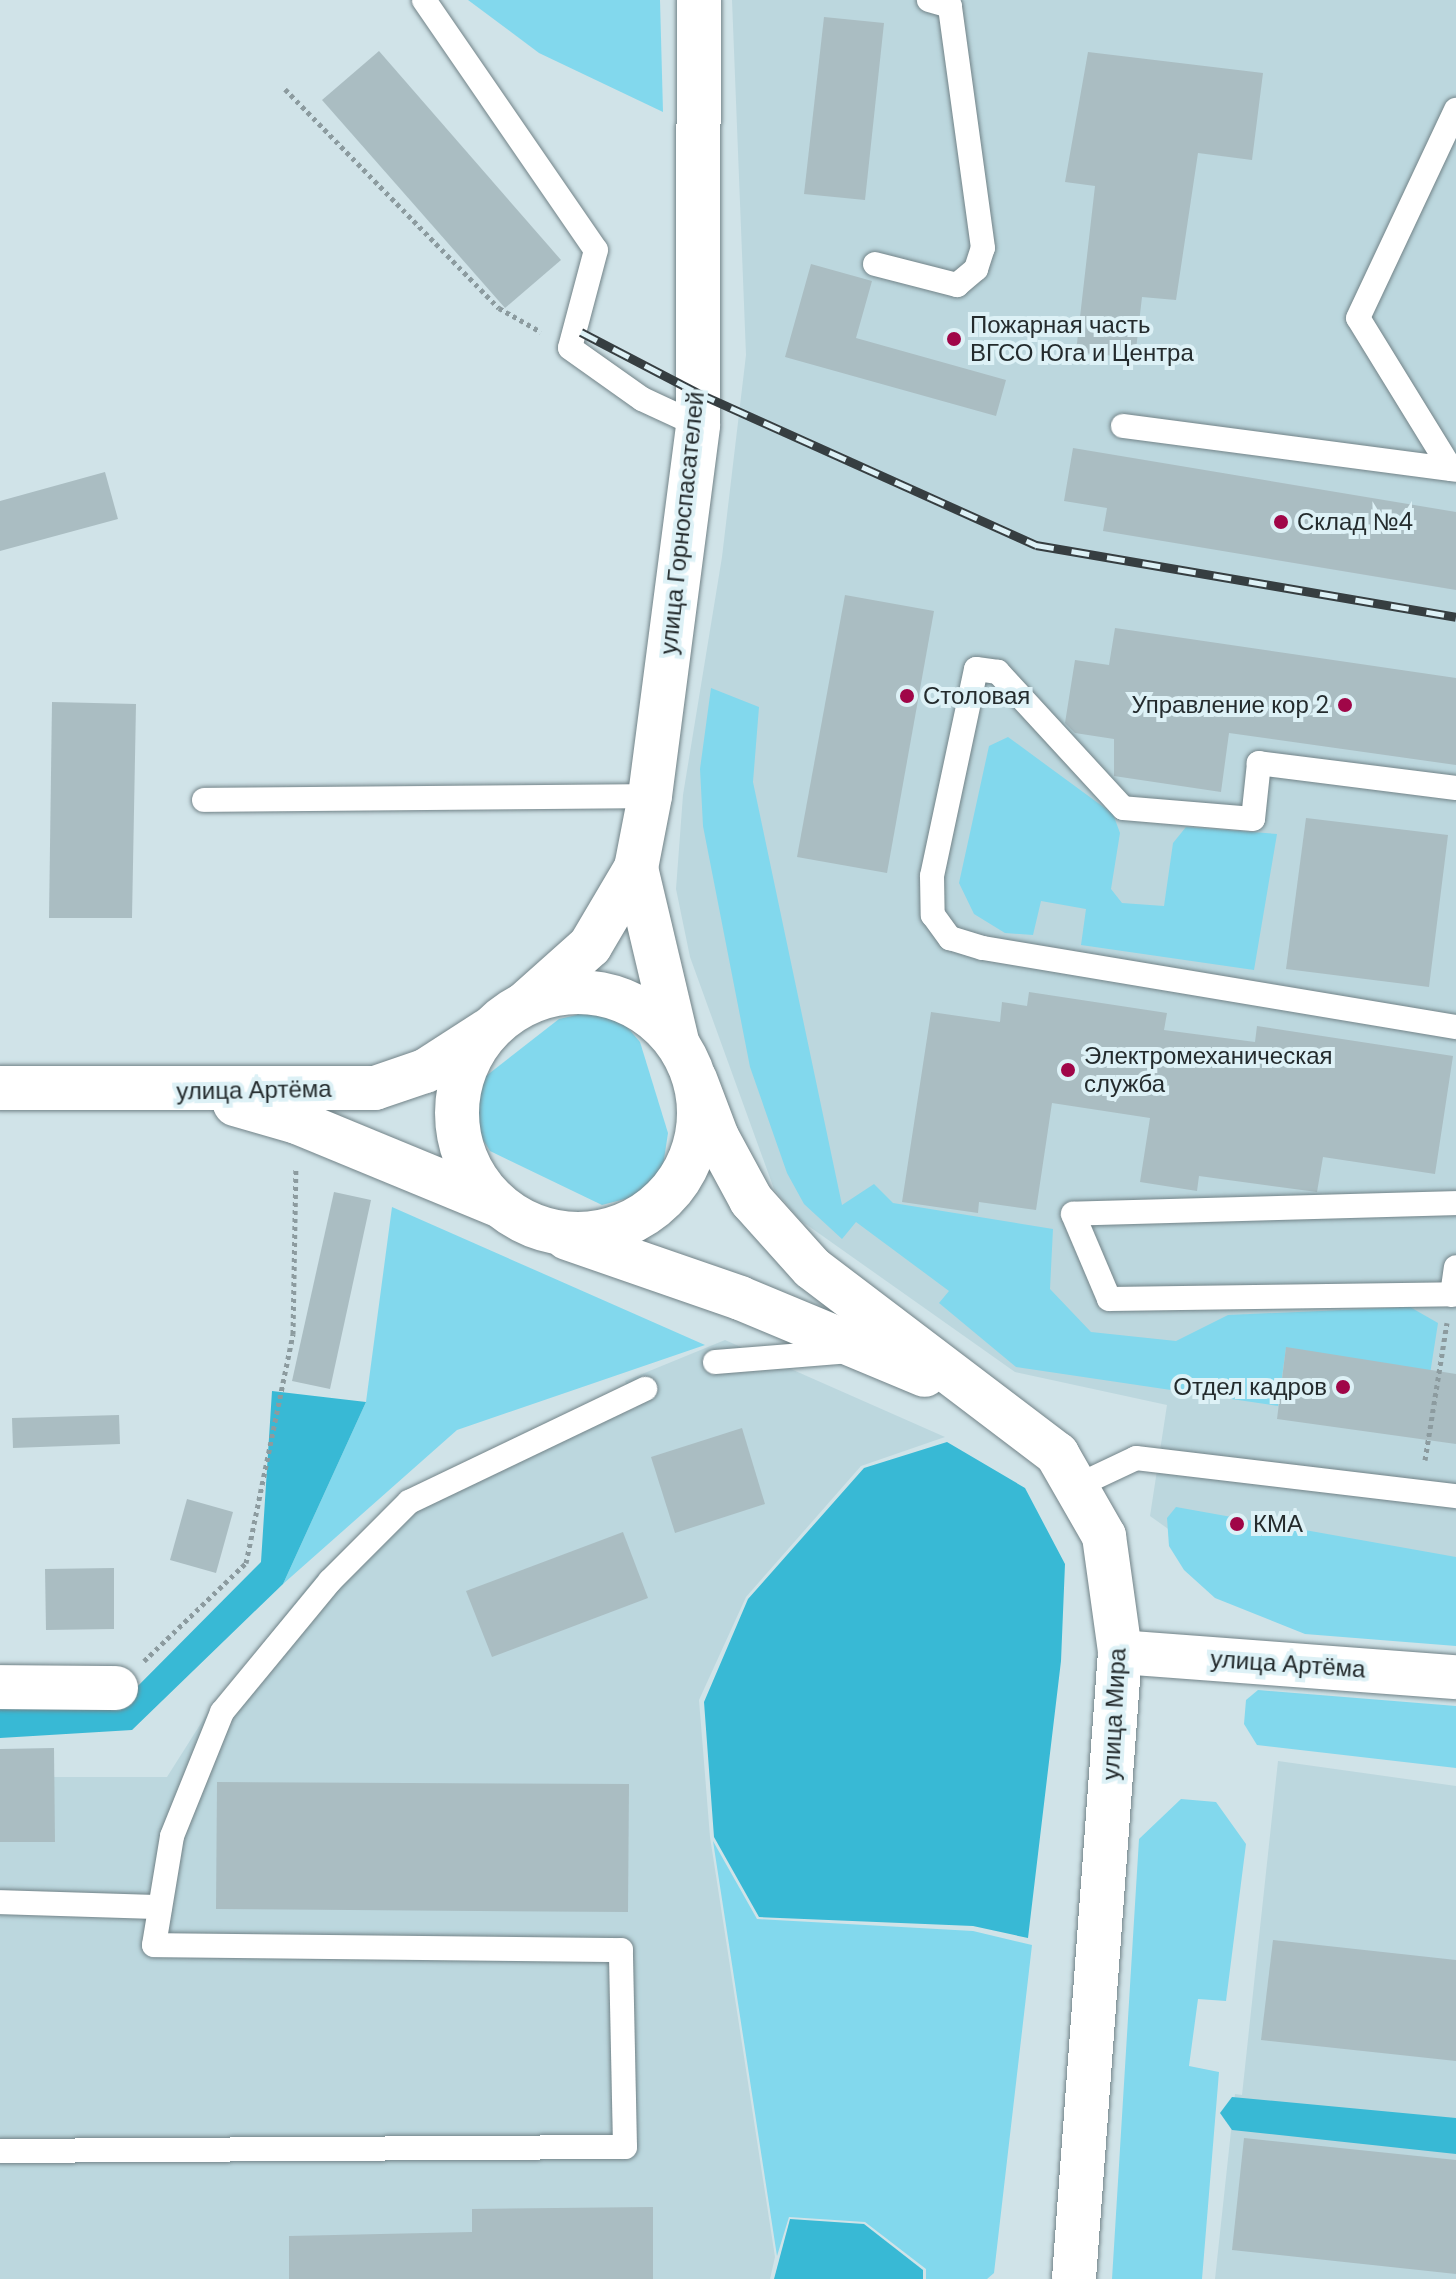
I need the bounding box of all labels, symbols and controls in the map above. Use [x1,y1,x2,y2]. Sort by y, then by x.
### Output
place label: Пожарная часть ВГСО Юга и Центра [970,311,1194,367]
marker: Пожарная часть ВГСО Юга и Центра [945,330,963,348]
street label: улица Горноспасателей [654,390,710,656]
place label: Склад №4 [1297,508,1413,536]
marker: Склад №4 [1272,513,1290,531]
place label: Столовая [923,682,1030,710]
marker: Столовая [898,687,916,705]
place label: Управление кор 2 [1132,691,1329,719]
marker: Управление кор 2 [1336,696,1354,714]
place label: Электромеханическая служба [1084,1042,1333,1098]
marker: Электромеханическая служба [1059,1061,1077,1079]
street label: улица Артёма [176,1074,332,1106]
place label: Отдел кадров [1173,1373,1327,1401]
marker: Отдел кадров [1334,1378,1352,1396]
place label: КМА [1253,1510,1303,1538]
marker: КМА [1228,1515,1246,1533]
street label: улица Артёма [1209,1644,1367,1684]
street label: улица Мира [1096,1647,1132,1781]

